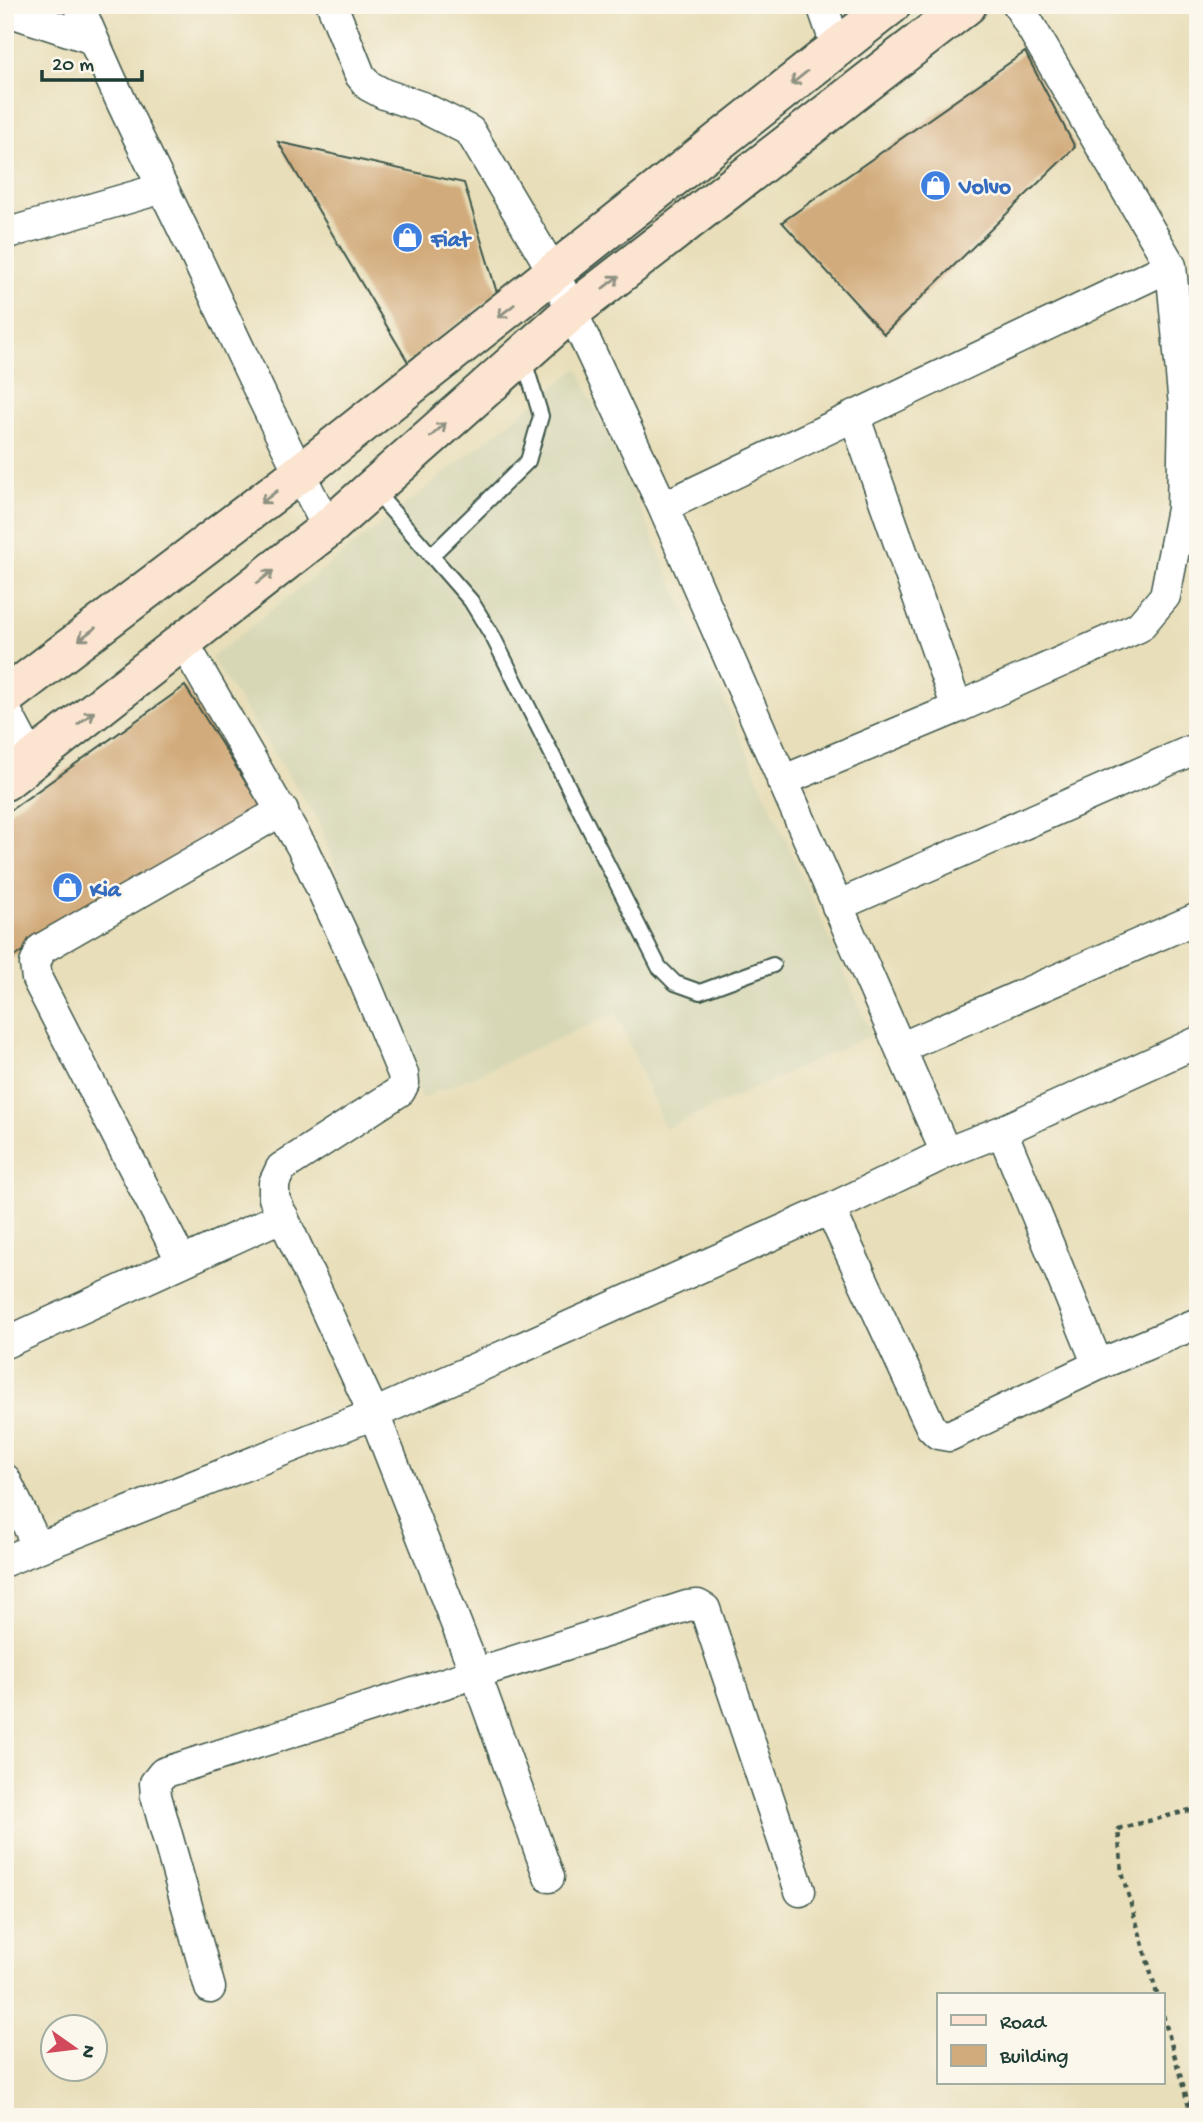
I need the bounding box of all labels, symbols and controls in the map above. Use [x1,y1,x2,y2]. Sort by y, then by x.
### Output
scale bar [42,38,142,82]
text: 20 m [52,54,94,79]
one-way arrow [790,71,808,86]
shop icon: Volvo [919,168,953,202]
place label: Volvo [958,175,1011,202]
shop icon: Fiat [391,221,425,255]
place label: Fiat [430,228,473,255]
one-way arrow [601,274,619,289]
one-way arrow [497,304,515,319]
one-way arrow [429,422,447,438]
one-way arrow [259,489,278,504]
one-way arrow [255,570,274,585]
one-way arrow [79,627,97,642]
one-way arrow [76,710,94,725]
shop icon: Kia [50,871,84,905]
place label: Kia [89,878,122,905]
legend [937,1993,1164,2084]
text: Road [1000,2012,1048,2037]
north arrow [38,2014,108,2084]
text: N [74,2042,100,2060]
text: Building [999,2046,1069,2071]

